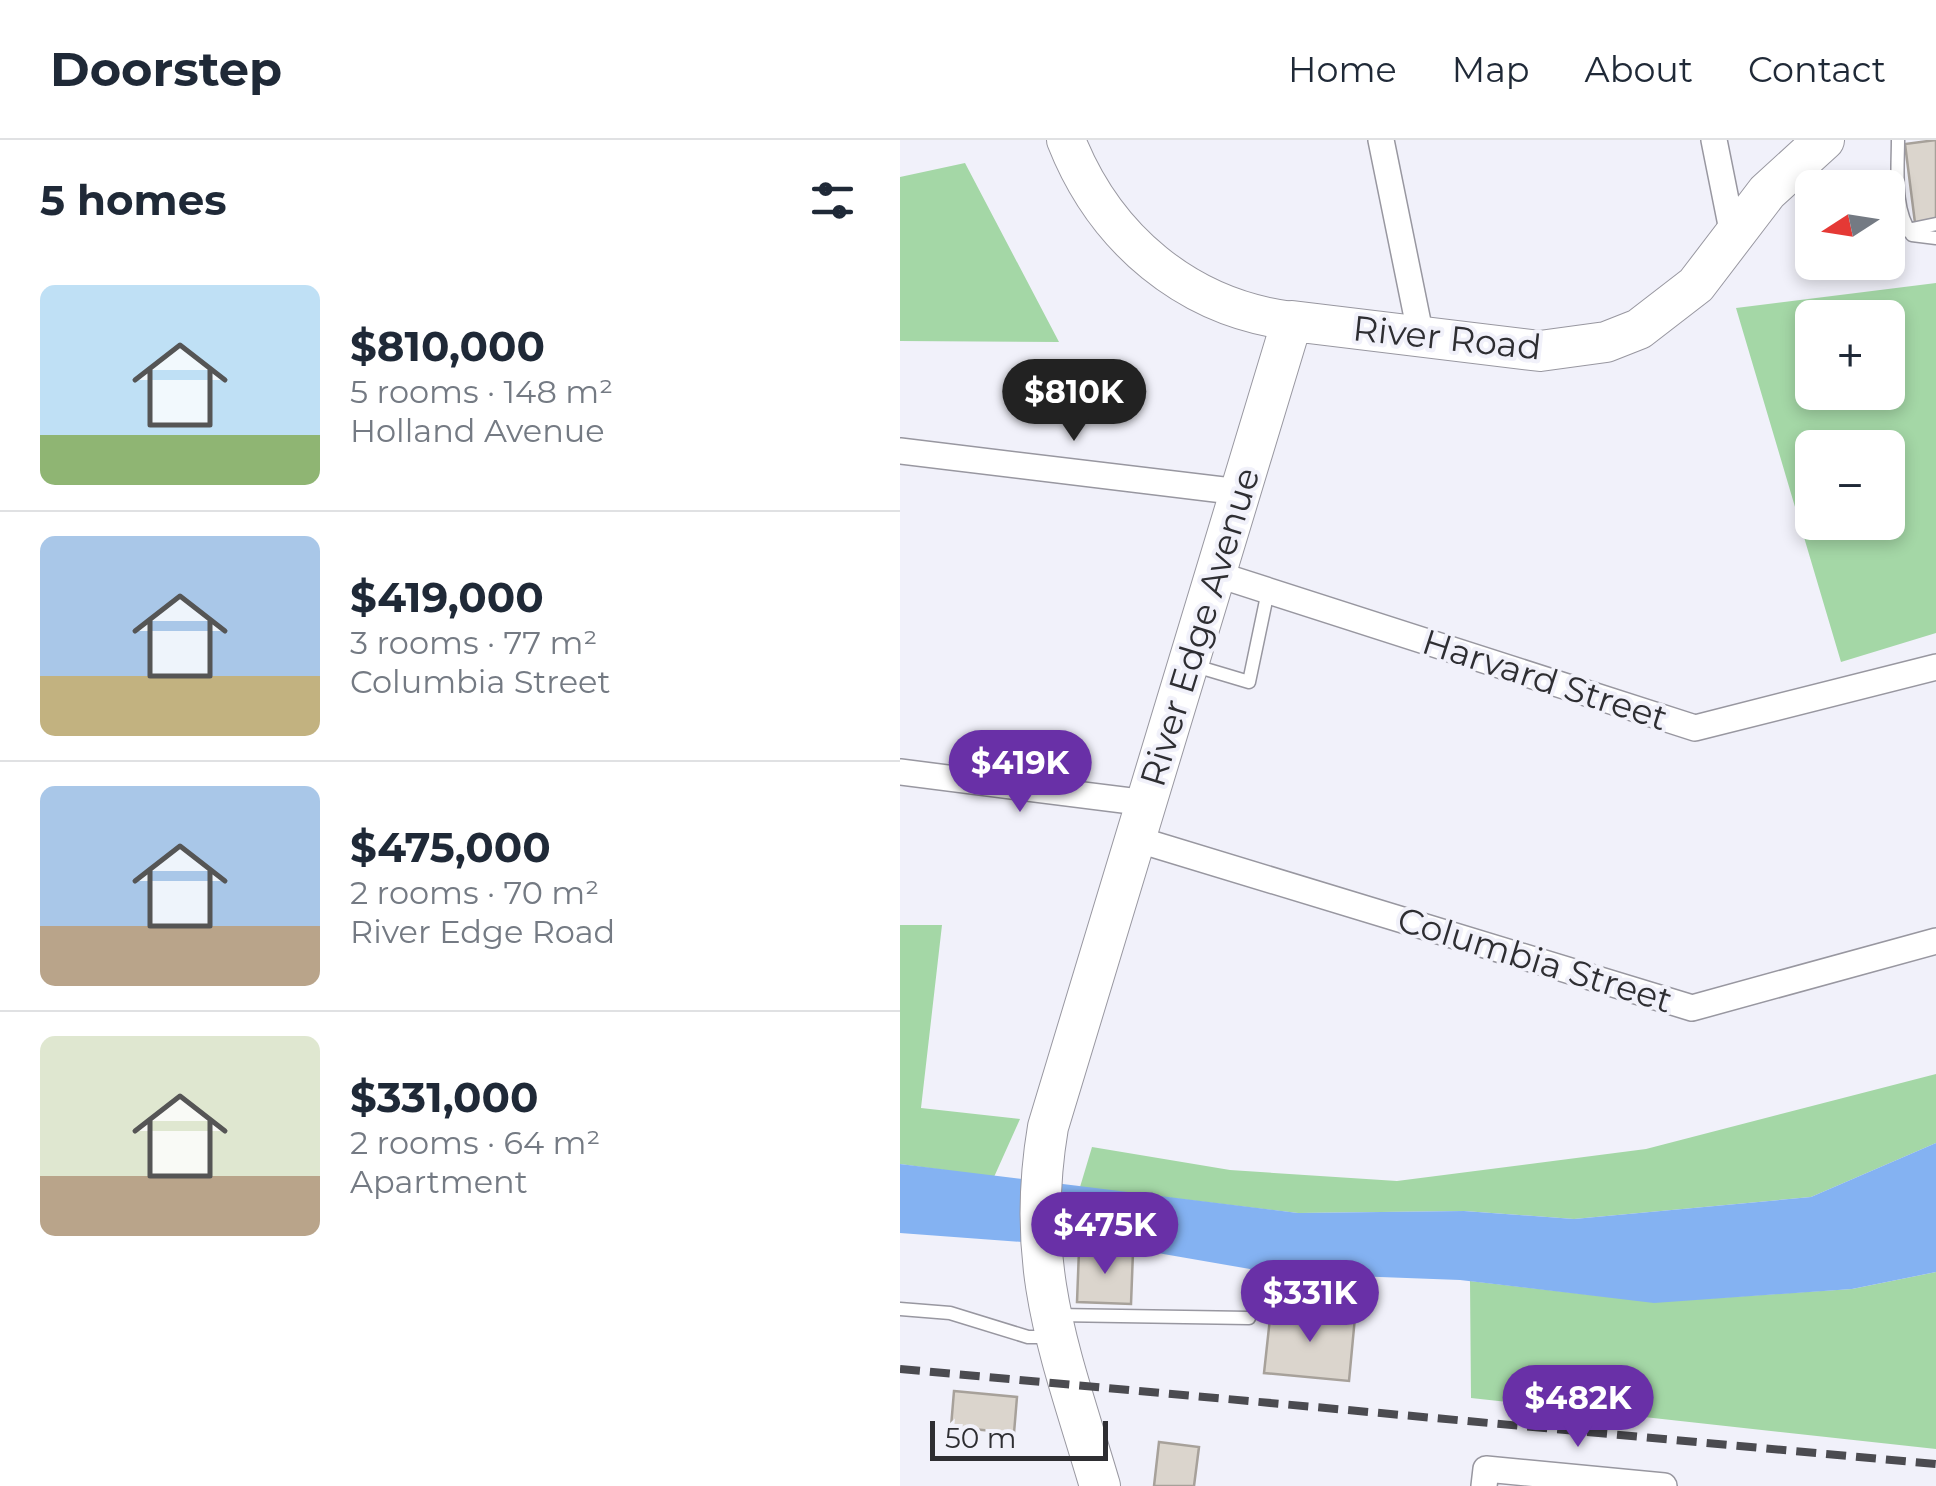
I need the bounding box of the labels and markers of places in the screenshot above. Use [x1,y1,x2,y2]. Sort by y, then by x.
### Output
pin: $810K [1004,359,1144,444]
pin: $419K [950,730,1090,815]
pin: $475K [1035,1192,1175,1277]
pin: $331K [1240,1260,1380,1345]
pin: $482K [1508,1365,1648,1450]

